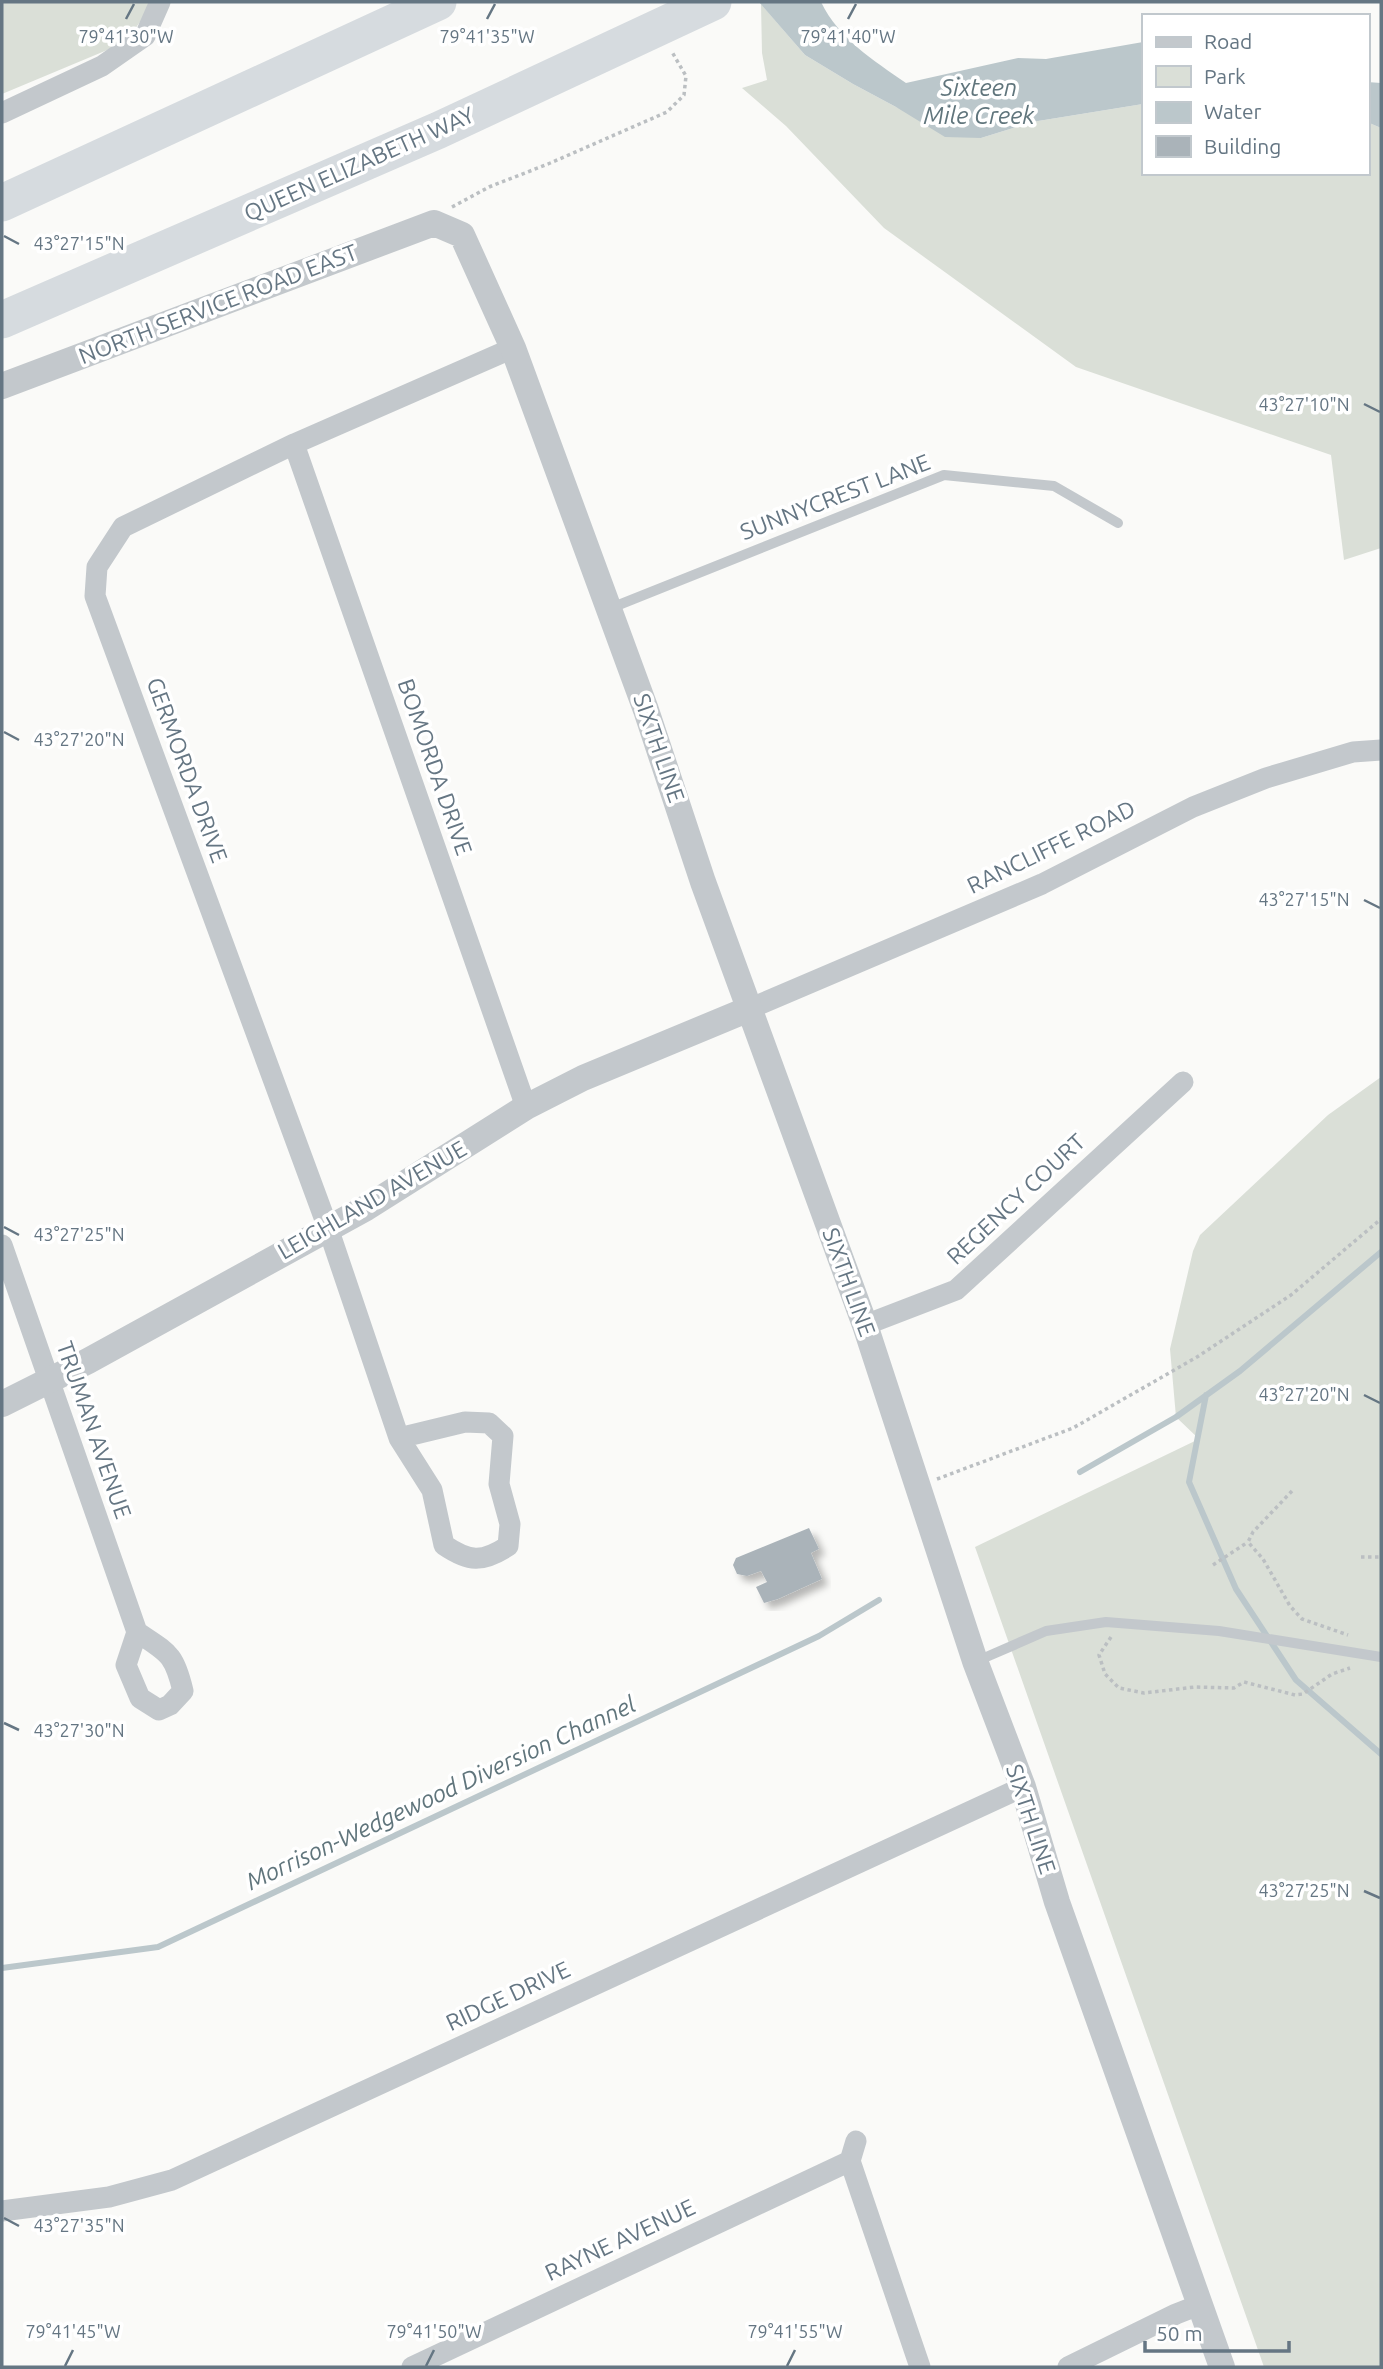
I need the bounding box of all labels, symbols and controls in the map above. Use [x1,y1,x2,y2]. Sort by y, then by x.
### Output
legend [1142,14,1369,175]
text: 79°41'30"W [78,26,174,46]
text: 79°41'35"W [439,26,535,46]
text: 79°41'40"W [800,26,896,46]
text: Road [1204,29,1252,53]
text: Park [1204,64,1246,88]
water label: Sixteen Mile Creek [923,74,1035,129]
text: Water [1204,99,1262,123]
street label: QUEEN ELIZABETH WAY [240,101,478,226]
text: Building [1204,134,1281,158]
text: 43°27'15"N [33,233,125,253]
street label: NORTH SERVICE ROAD EAST [75,239,361,368]
text: 43°27'10"N [1258,394,1350,414]
street label: SUNNYCREST LANE [736,449,933,544]
street label: GERMORDA DRIVE [142,674,233,866]
street label: BOMORDA DRIVE [394,675,477,858]
street label: SIXTH LINE [629,690,690,806]
text: 43°27'20"N [33,729,125,749]
street label: RANCLIFFE ROAD [963,795,1139,898]
text: 43°27'15"N [1258,889,1350,909]
street label: REGENCY COURT [942,1128,1090,1269]
street label: LEIGHLAND AVENUE [273,1135,470,1264]
text: 43°27'25"N [33,1224,125,1244]
street label: SIXTH LINE [818,1224,881,1339]
street label: TRUMAN AVENUE [52,1338,137,1522]
text: 43°27'20"N [1258,1384,1350,1404]
water label: Morrison-Wedgewood Diversion Channel [242,1690,640,1895]
text: 43°27'30"N [33,1720,125,1740]
street label: SIXTH LINE [1002,1761,1061,1877]
text: 43°27'25"N [1258,1880,1350,1900]
street label: RIDGE DRIVE [442,1956,574,2035]
street label: RAYNE AVENUE [541,2194,699,2285]
text: 43°27'35"N [33,2215,125,2235]
scale bar [1145,2310,1288,2354]
text: 79°41'45"W [25,2321,121,2341]
text: 79°41'50"W [386,2321,482,2341]
text: 79°41'55"W [747,2321,843,2341]
text: 50 m [1156,2321,1203,2345]

